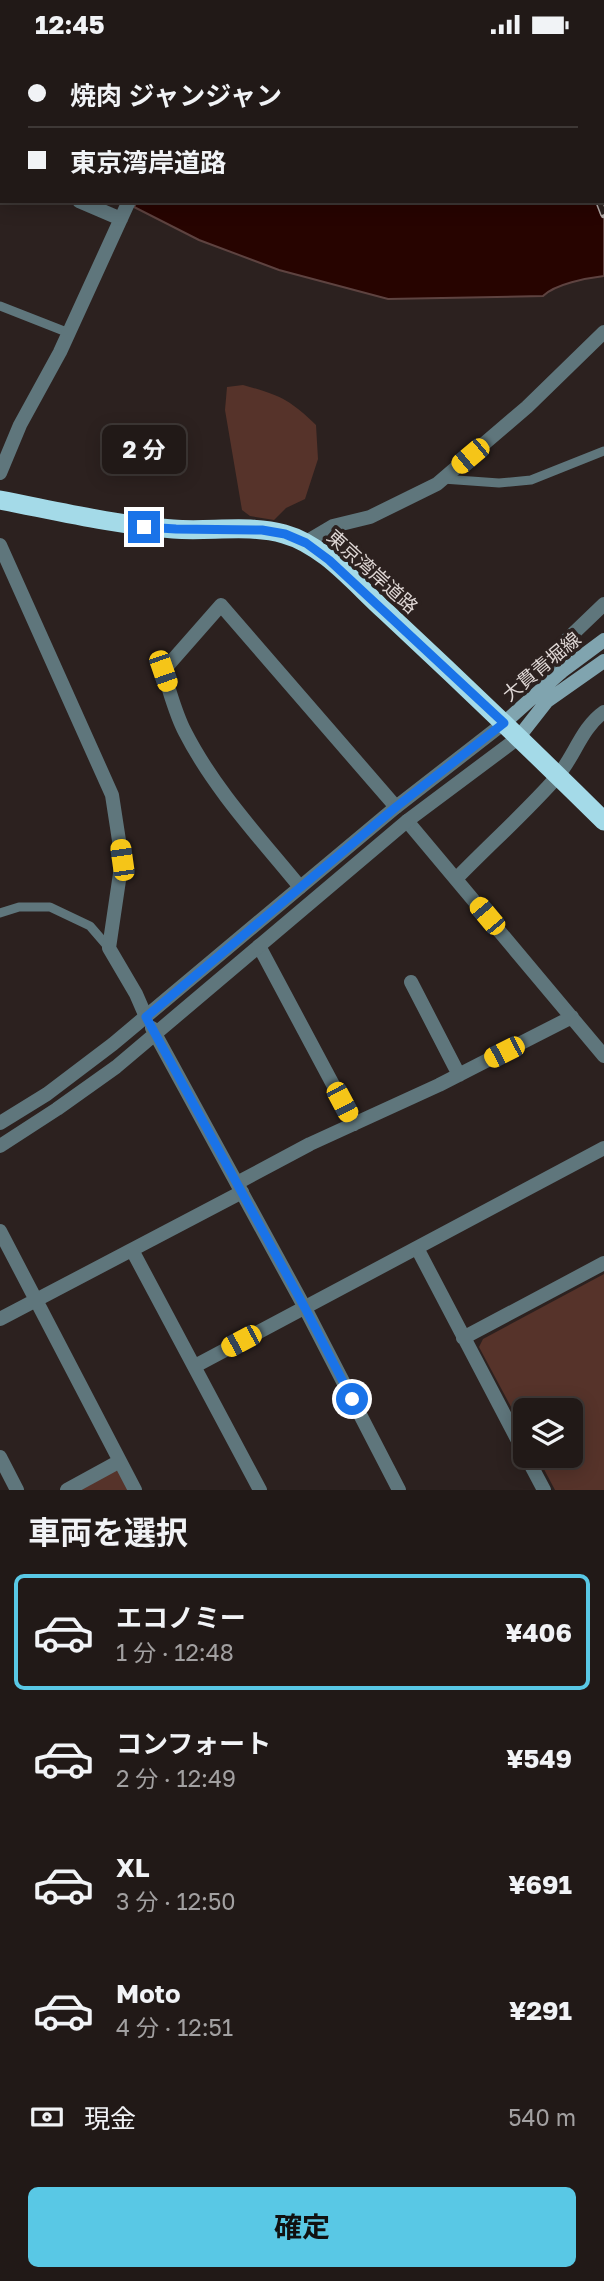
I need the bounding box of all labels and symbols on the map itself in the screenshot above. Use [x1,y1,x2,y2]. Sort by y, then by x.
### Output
callout: 2 分 [102,426,186,475]
car [448,434,493,478]
route end [128,511,160,543]
street label: 東京湾岸道路 [323,524,423,618]
street label: 大貫青堀線 [497,627,585,705]
car [147,648,180,694]
car [109,838,136,882]
car [466,893,509,939]
car [481,1033,528,1071]
car [323,1079,362,1125]
car [218,1322,265,1360]
route start [336,1383,368,1415]

